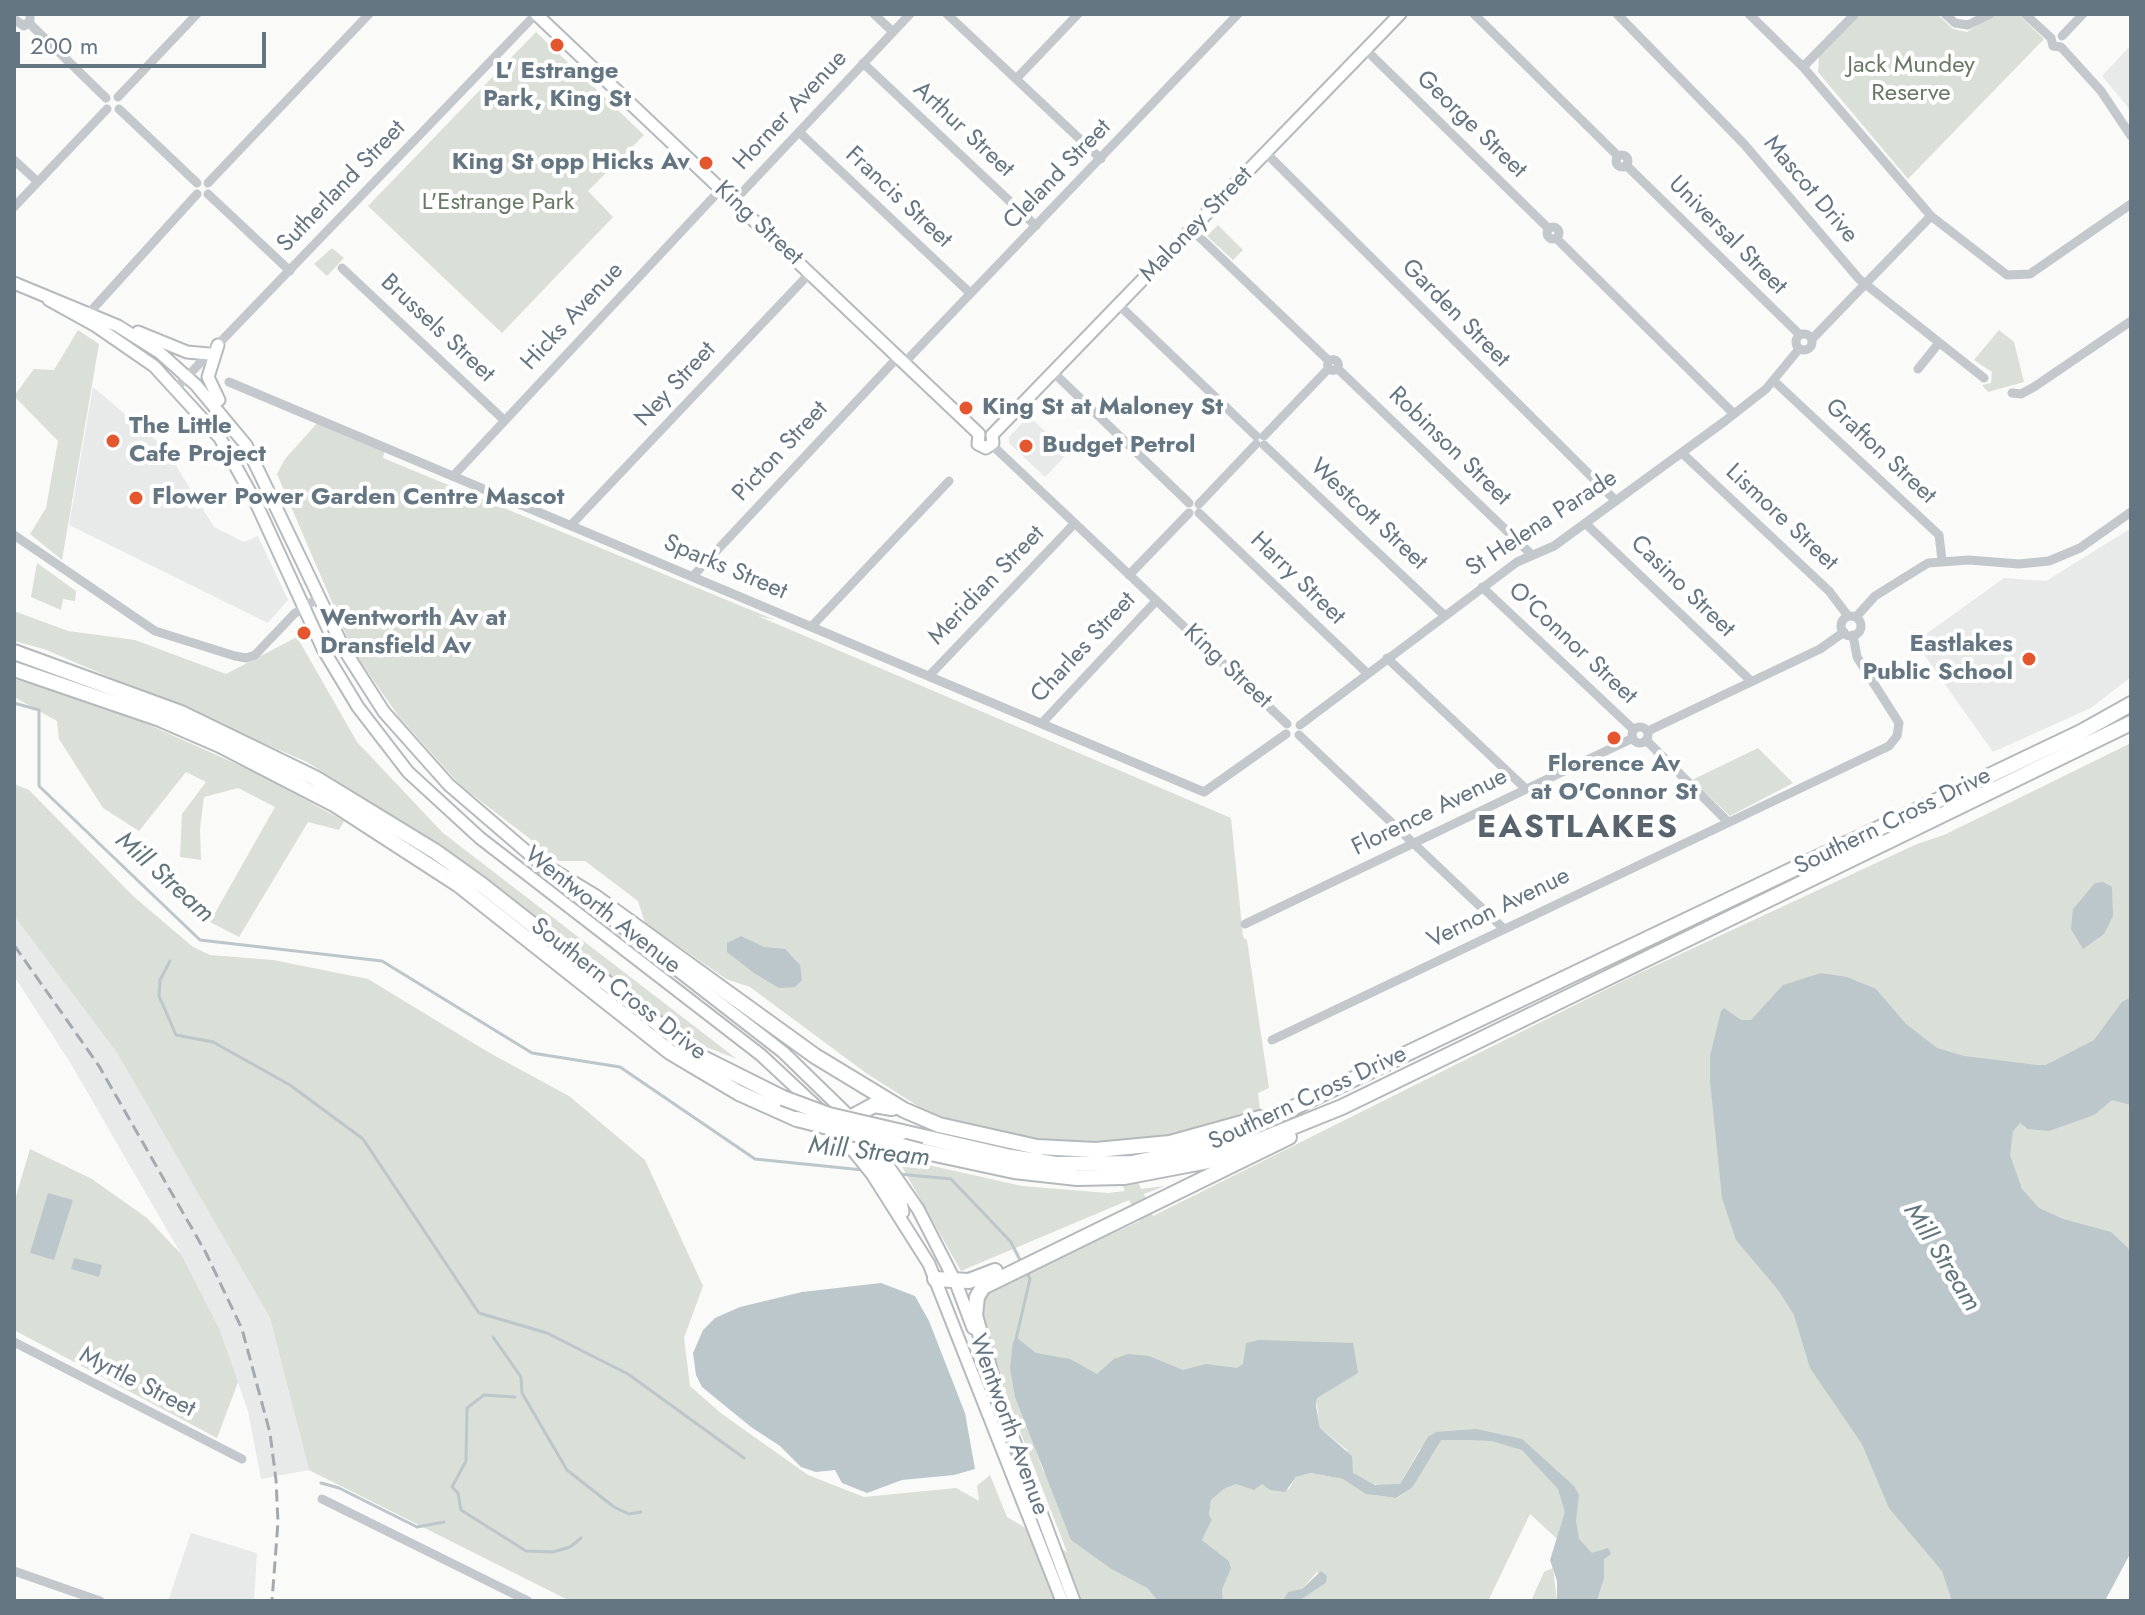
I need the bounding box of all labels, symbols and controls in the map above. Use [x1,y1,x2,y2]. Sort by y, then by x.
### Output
scale bar [20,16,270,66]
text: 200 m [30,28,98,63]
marker: L' Estrange Park, King St [548,36,566,54]
street label: Horner Avenue [728,45,854,177]
park label: Jack Mundey Reserve [1847,52,1975,108]
place label: L' Estrange Park, King St [483,58,631,114]
street label: George Street [1410,65,1532,185]
street label: Arthur Street [906,76,1020,184]
street label: Cleland Street [998,114,1118,236]
street label: Sutherland Street [272,115,412,259]
street label: Mascot Drive [1757,130,1863,250]
street label: Francis Street [839,141,957,255]
place label: King St opp Hicks Av [452,149,690,177]
marker: King St opp Hicks Av [697,154,715,172]
street label: Maloney Street [1135,161,1259,289]
street label: Universal Street [1662,171,1792,301]
street label: King Street [708,176,808,272]
park label: L'Estrange Park [422,189,574,217]
street label: Garden Street [1395,254,1515,374]
street label: Hicks Avenue [516,257,630,377]
street label: Brussels Street [374,269,500,389]
street label: Ney Street [629,337,723,433]
street label: Robinson Street [1382,381,1516,513]
street label: Grafton Street [1819,393,1941,511]
place label: King St at Maloney St [982,394,1223,422]
street label: Picton Street [727,396,835,508]
marker: King St at Maloney St [957,399,975,417]
place label: The Little Cafe Project [129,413,266,469]
marker: The Little Cafe Project [104,432,122,450]
place label: Budget Petrol [1042,432,1196,460]
marker: Budget Petrol [1017,437,1035,455]
street label: Westcott Street [1303,453,1433,577]
street label: Lismore Street [1719,459,1843,577]
street label: St Helena Parade [1461,464,1623,584]
place label: Flower Power Garden Centre Mascot [152,484,564,512]
marker: Flower Power Garden Centre Mascot [127,489,145,507]
street label: Meridian Street [923,520,1051,652]
street label: Harry Street [1244,527,1350,631]
street label: Sparks Street [659,529,791,607]
street label: Casino Street [1624,530,1740,644]
street label: O'Connor Street [1502,577,1642,711]
street label: Charles Street [1025,587,1143,709]
place label: Wentworth Av at Dransfield Av [320,605,506,661]
street label: King Street [1177,619,1277,715]
marker: Wentworth Av at Dransfield Av [295,624,313,642]
place label: Eastlakes Public School [1862,631,2013,687]
marker: Eastlakes Public School [2020,650,2038,668]
marker: Florence Av at O'Connor St [1605,729,1623,747]
place label: Florence Av at O'Connor St [1531,751,1697,807]
street label: Southern Cross Drive [1790,762,1996,882]
street label: Florence Avenue [1348,763,1512,863]
district label: EASTLAKES [1477,810,1679,848]
water label: Mill Stream [108,826,220,930]
street label: Wentworth Avenue [518,841,686,981]
street label: Vernon Avenue [1423,862,1575,956]
street label: Southern Cross Drive [524,912,712,1068]
street label: Southern Cross Drive [1205,1041,1411,1157]
water label: Mill Stream [807,1131,931,1175]
water label: Mill Stream [1896,1198,1986,1318]
street label: Wentworth Avenue [962,1331,1054,1519]
street label: Myrtle Street [74,1341,200,1425]

